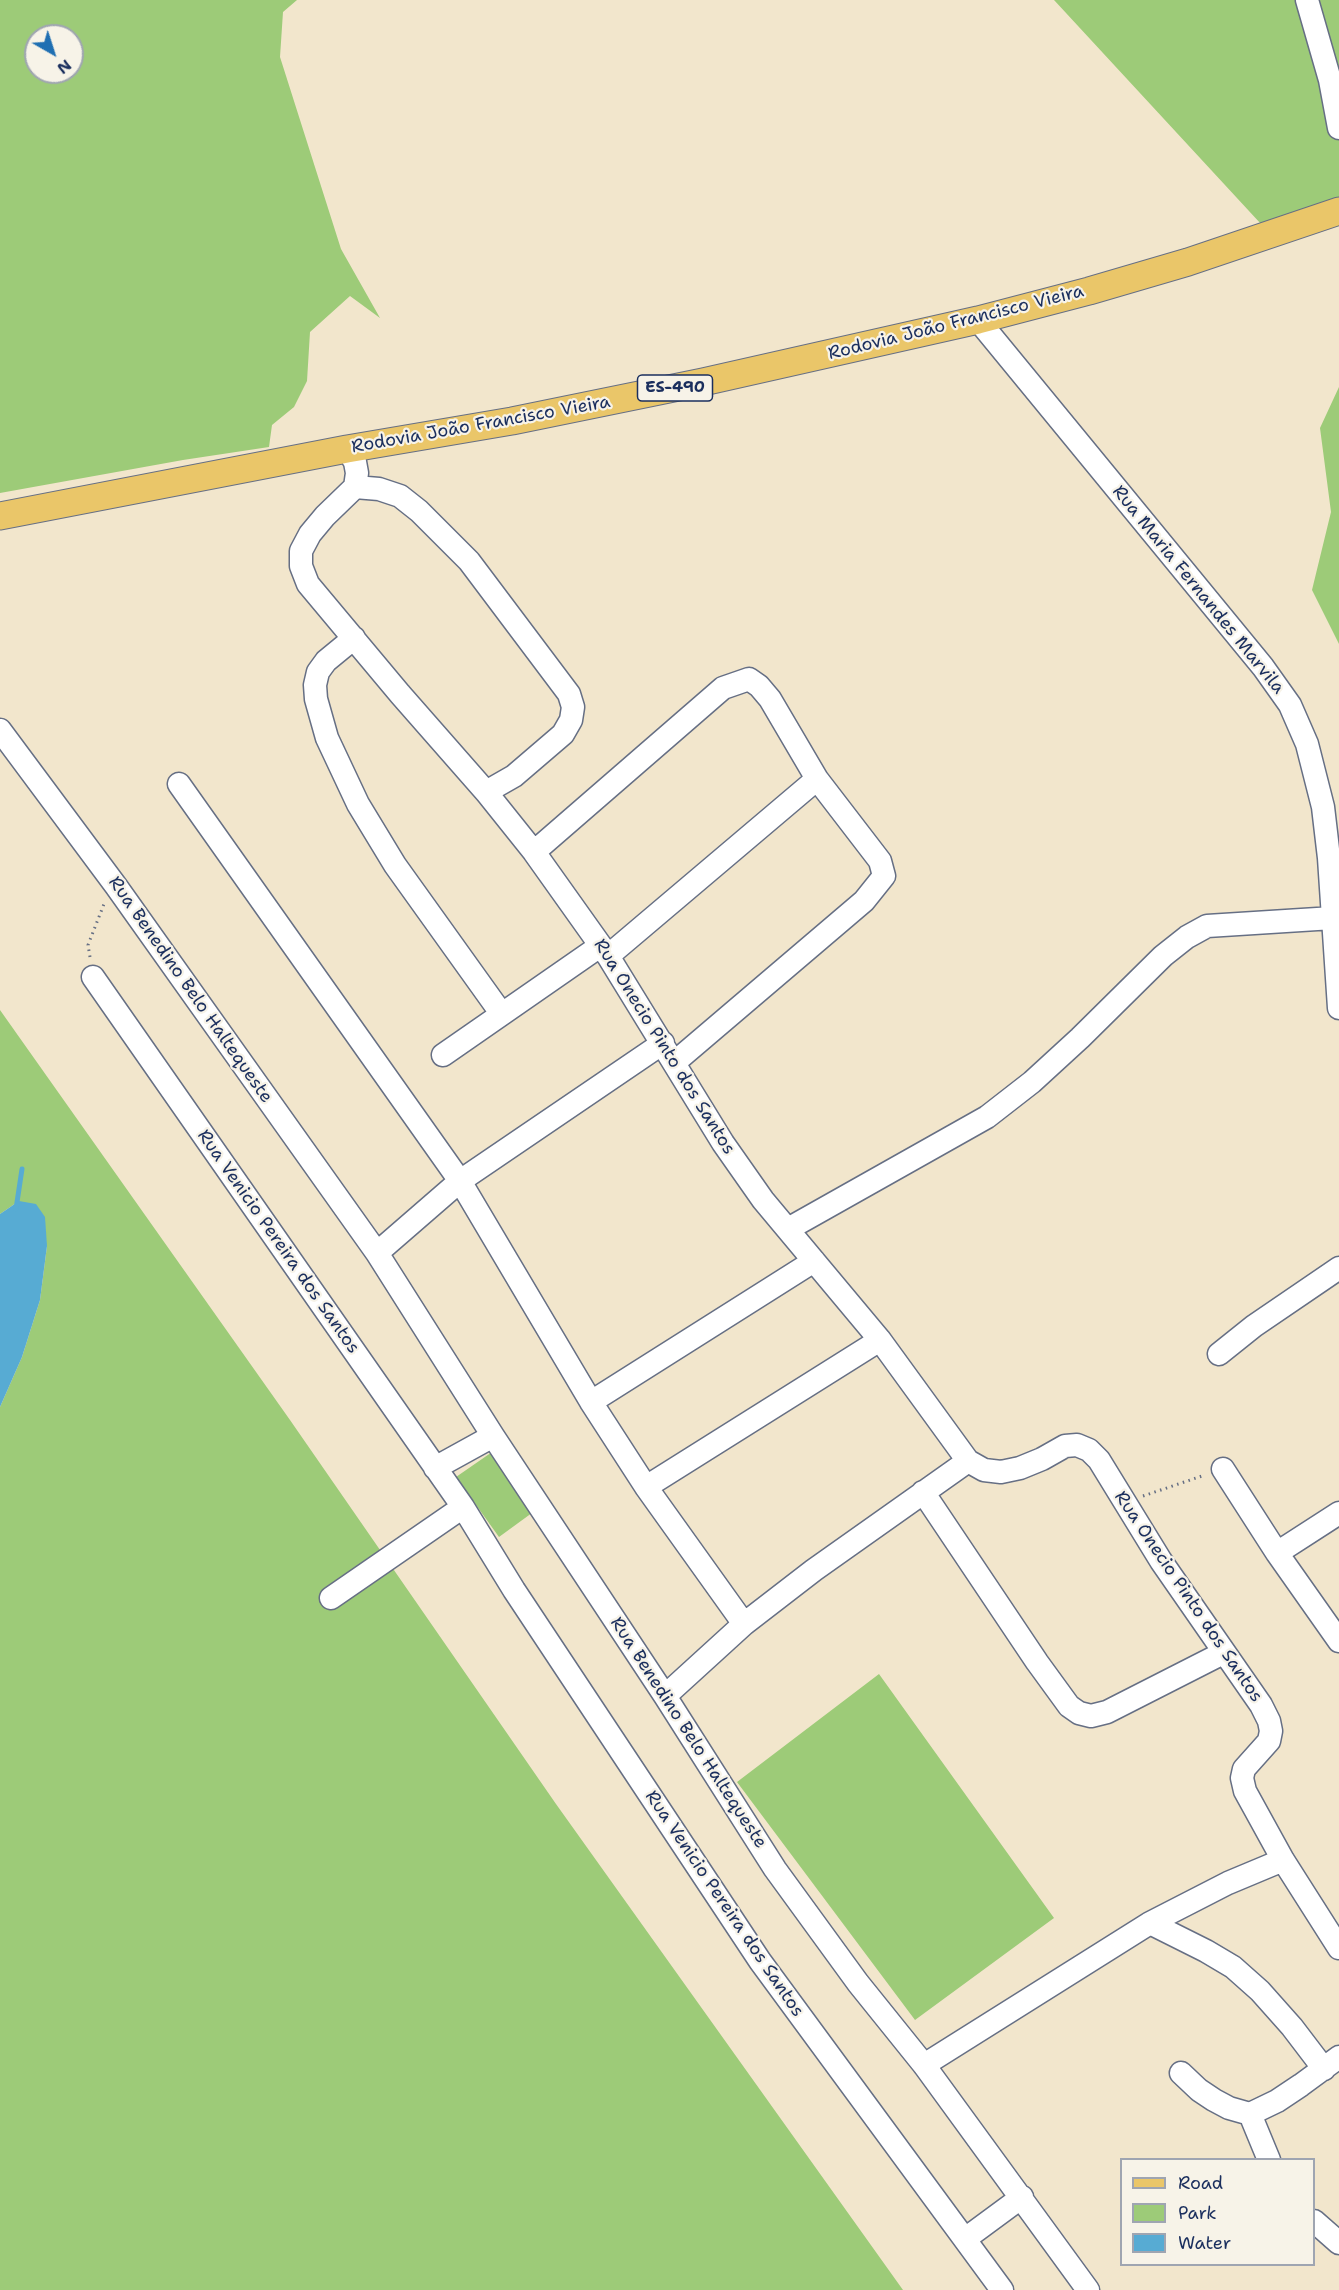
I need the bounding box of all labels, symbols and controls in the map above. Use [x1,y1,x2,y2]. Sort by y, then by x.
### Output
north arrow [24,24,84,84]
text: N [53,55,76,79]
street label: Rodovia João Francisco Vieira [826,281,1086,365]
road number: ES-490 [638,375,712,401]
street label: Rodovia João Francisco Vieira [350,392,612,458]
street label: Rua Maria Fernandes Marvila [1107,481,1289,699]
street label: Rua Benedino Belo Haltequeste [103,873,277,1107]
street label: Rua Onecio Pinto dos Santos [589,935,739,1159]
street label: Rua Venicio Pereira dos Santos [192,1126,364,1358]
street label: Rua Onecio Pinto dos Santos [1109,1487,1267,1707]
street label: Rua Benedino Belo Haltequeste [605,1613,771,1853]
street label: Rua Venicio Pereira dos Santos [640,1787,808,2021]
legend [1120,2158,1315,2266]
text: Road [1178,2171,1223,2195]
text: Park [1178,2201,1217,2225]
text: Water [1178,2231,1231,2255]

